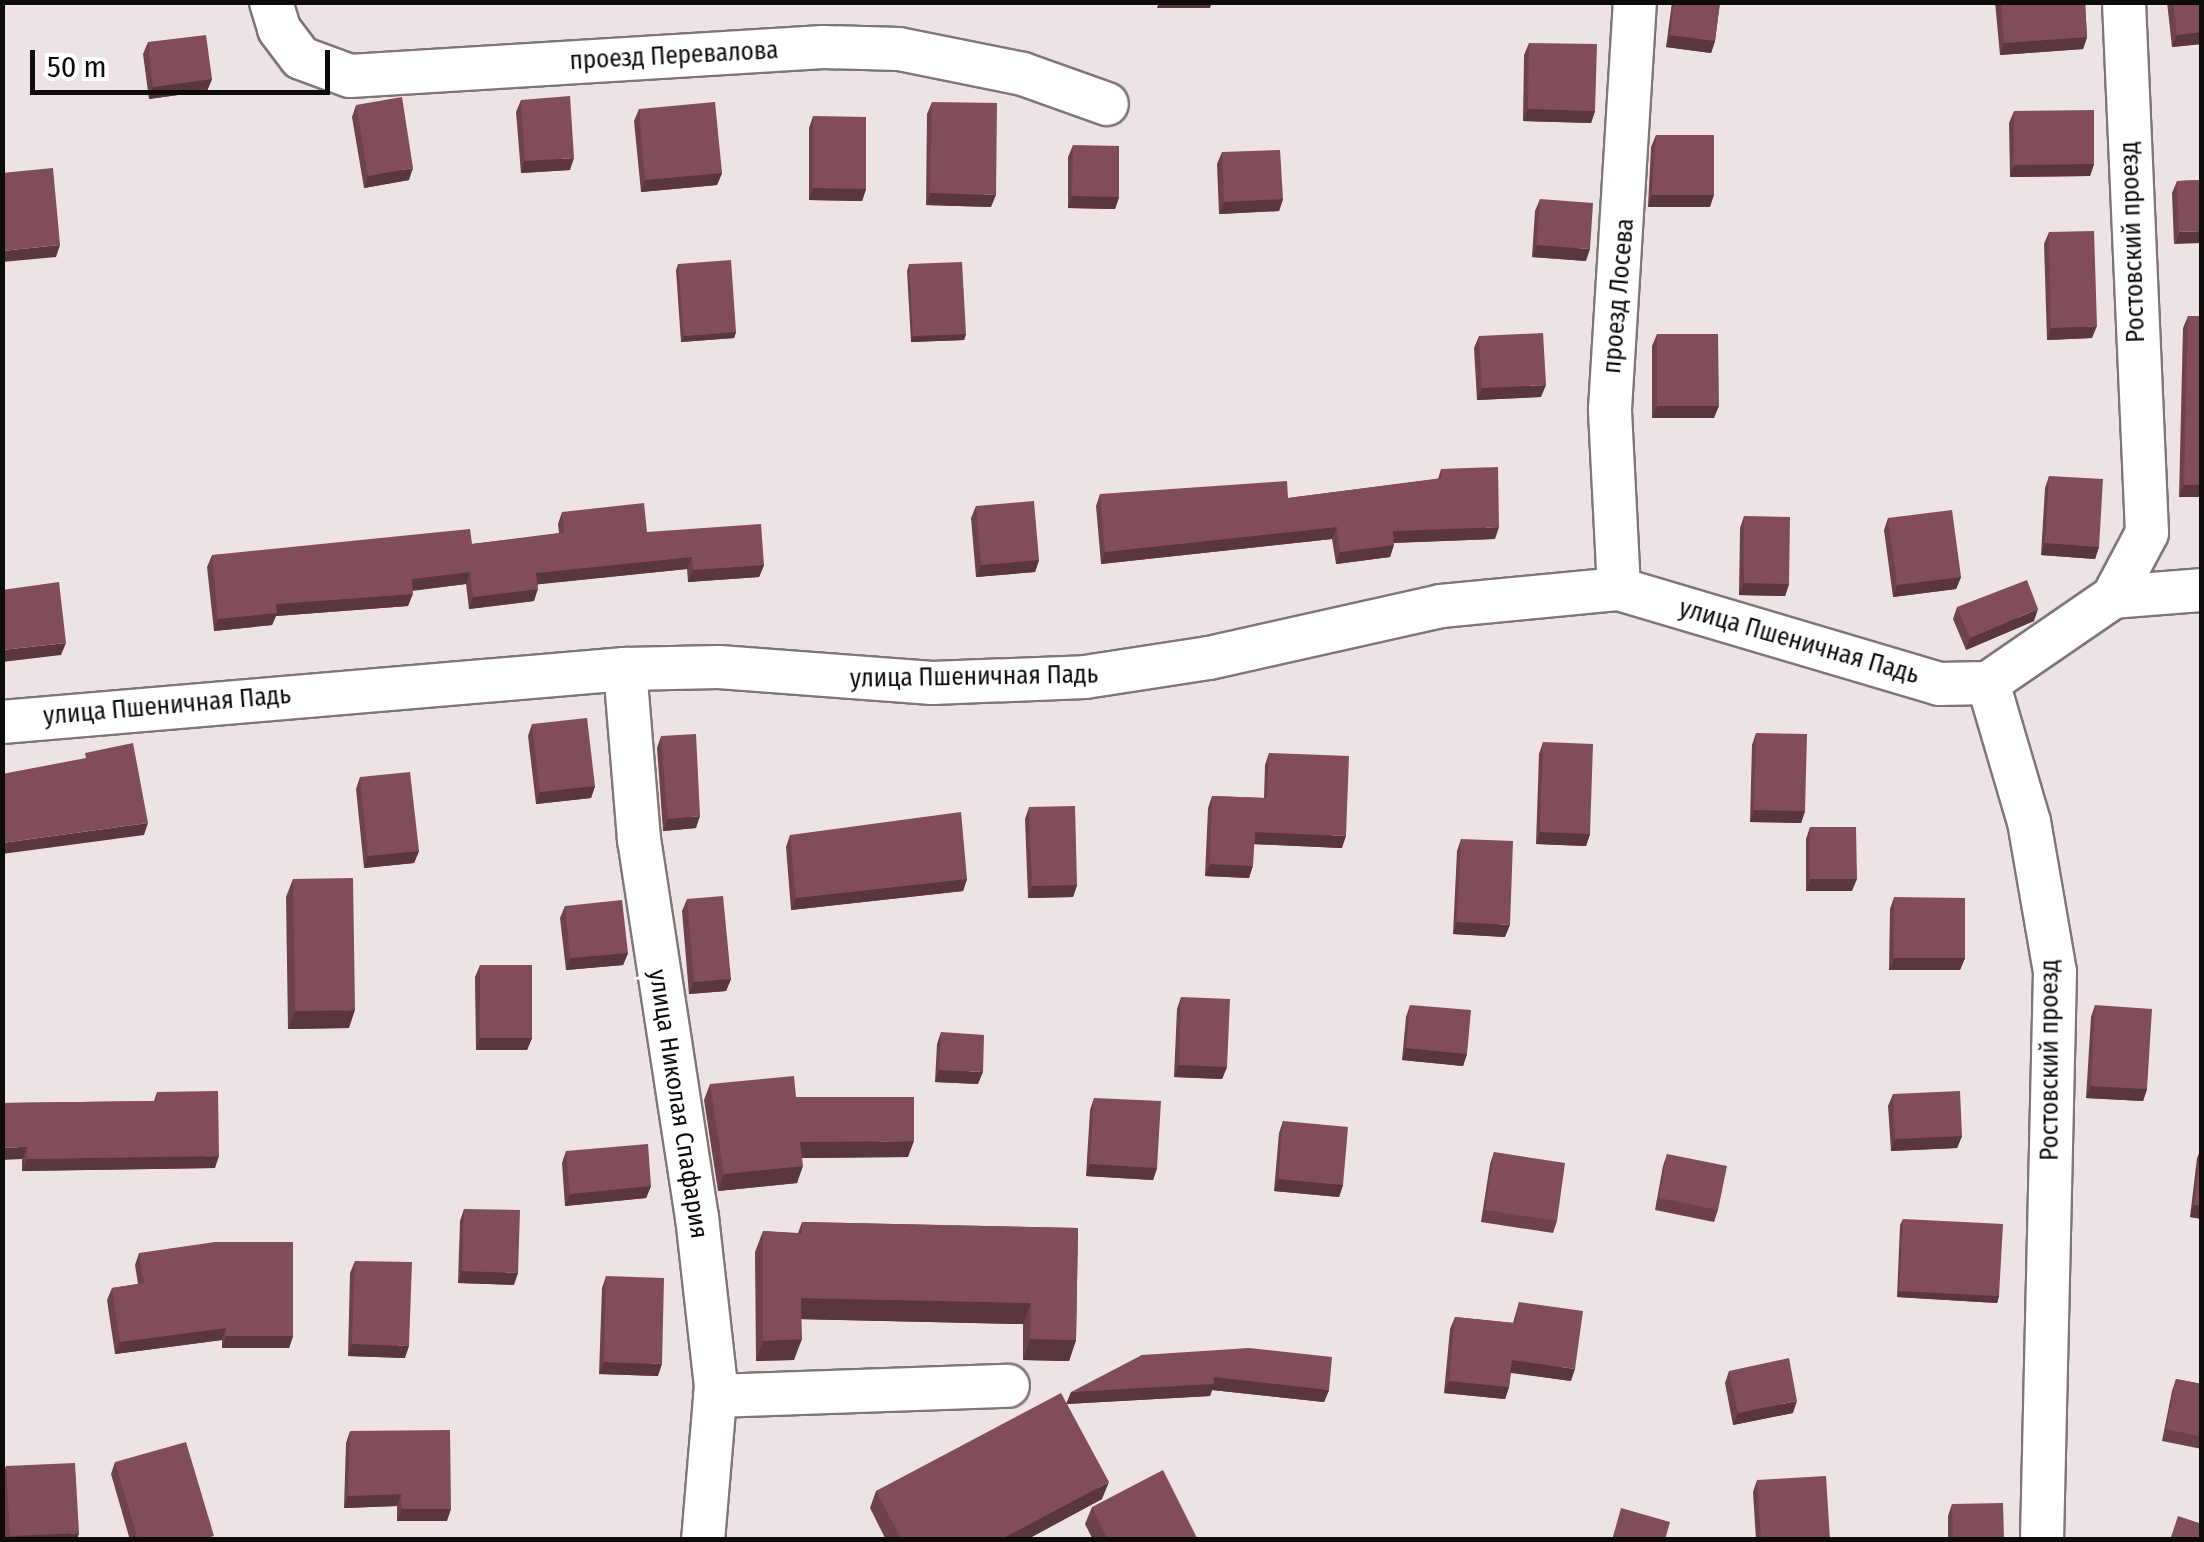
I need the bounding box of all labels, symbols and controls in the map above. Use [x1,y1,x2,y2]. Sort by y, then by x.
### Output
scale bar [35,30,335,92]
street label: проезд Перевалова [569,36,779,76]
text: 50 m [47,49,107,85]
street label: Ростовский проезд [2114,141,2152,343]
street label: проезд Лосева [1597,217,1641,375]
street label: улица Пшеничная Падь [1676,593,1922,691]
street label: улица Пшеничная Падь [850,660,1098,694]
street label: улица Пшеничная Падь [42,680,292,732]
street label: Ростовский проезд [2035,959,2065,1161]
street label: улица Николая Спафария [642,967,714,1241]

